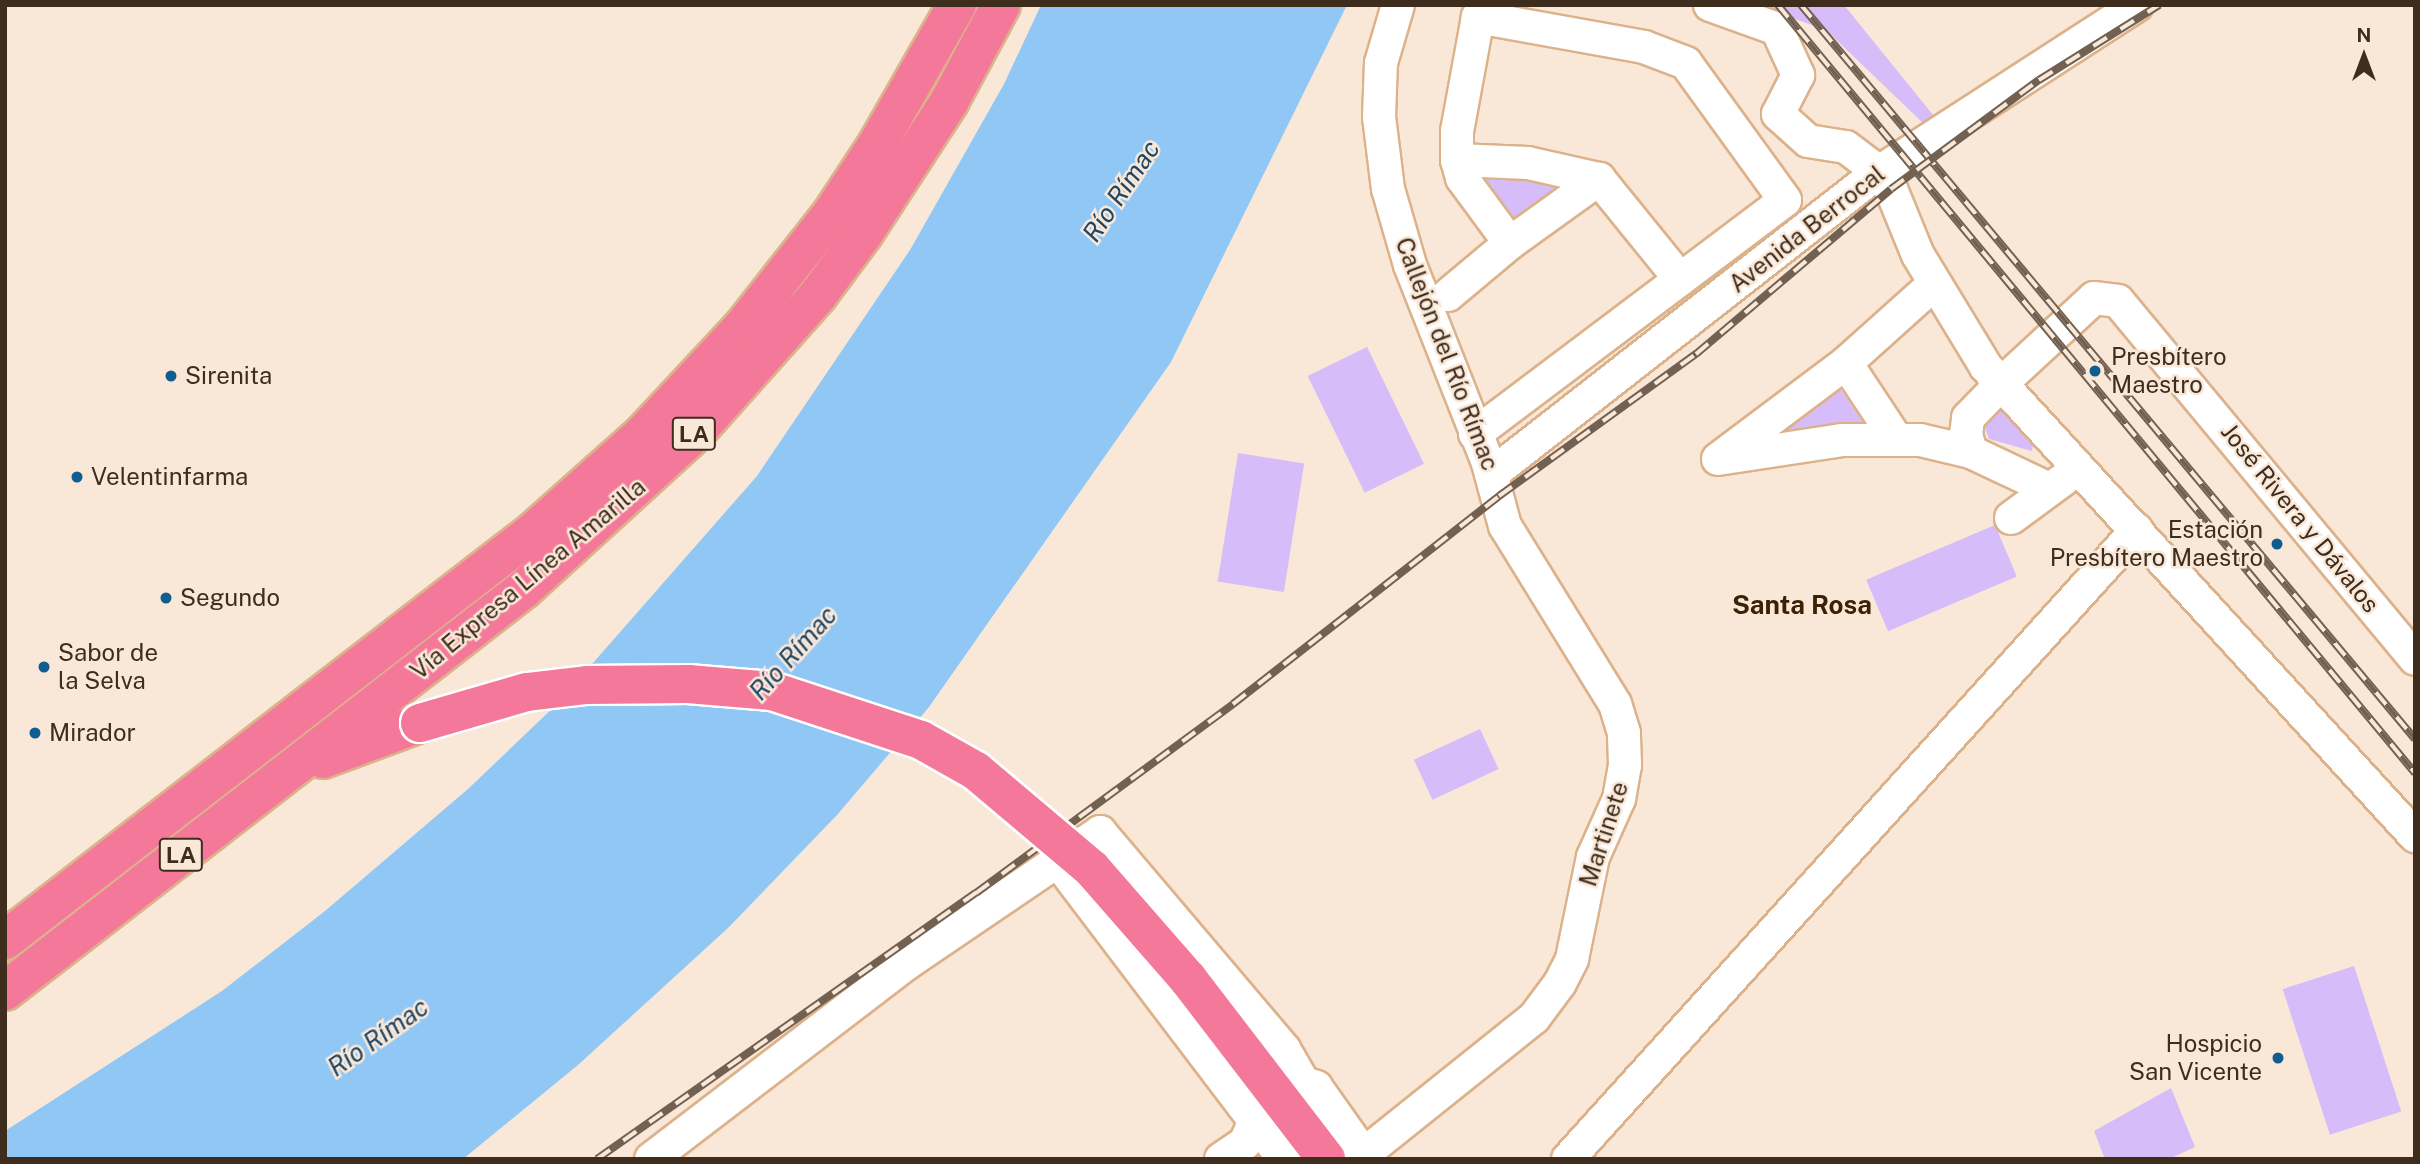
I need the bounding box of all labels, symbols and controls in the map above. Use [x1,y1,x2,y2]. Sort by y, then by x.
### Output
north arrow [2329,21,2399,91]
text: N [2357,24,2371,46]
water label: Río Rímac [1076,134,1166,248]
street label: Avenida Berrocal [1723,159,1891,299]
street label: Callejón del Río Rímac [1389,233,1505,475]
place label: Presbítero Maestro [2111,343,2227,399]
marker: Presbítero Maestro [2085,361,2105,381]
place label: Sirenita [185,362,272,390]
marker: Sirenita [163,368,179,384]
road number: LA [671,414,717,454]
street label: José Rivera y Dávalos [2215,417,2385,619]
place label: Velentinfarma [91,463,248,491]
marker: Velentinfarma [69,469,85,485]
street label: Vía Expresa Línea Amarilla [405,472,651,686]
place label: Estación Presbítero Maestro [2050,516,2263,572]
marker: Estación Presbítero Maestro [2269,536,2285,552]
place label: Segundo [180,584,280,612]
district label: Santa Rosa [1732,589,1872,621]
marker: Segundo [158,590,174,606]
water label: Río Rímac [743,600,843,706]
place label: Sabor de la Selva [58,639,158,695]
marker: Sabor de la Selva [36,659,52,675]
place label: Mirador [49,719,136,747]
marker: Mirador [27,725,43,741]
street label: Martinete [1574,778,1634,890]
road number: LA [158,835,204,874]
water label: Río Rímac [322,991,434,1083]
place label: Hospicio San Vicente [2128,1030,2262,1086]
marker: Hospicio San Vicente [2268,1048,2288,1068]

